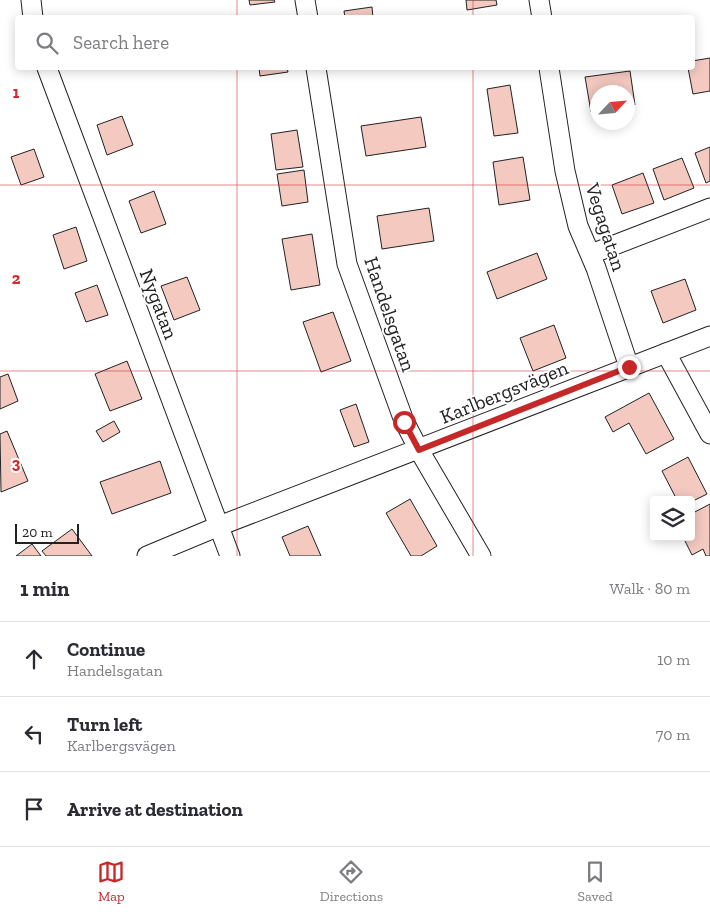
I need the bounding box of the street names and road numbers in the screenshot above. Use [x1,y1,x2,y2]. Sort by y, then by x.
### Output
street label: Vegagatan [580,179,632,274]
street label: Handelsgatan [359,254,421,375]
street label: Nygatan [135,266,184,343]
street label: Karlbergsvägen [436,355,572,429]

